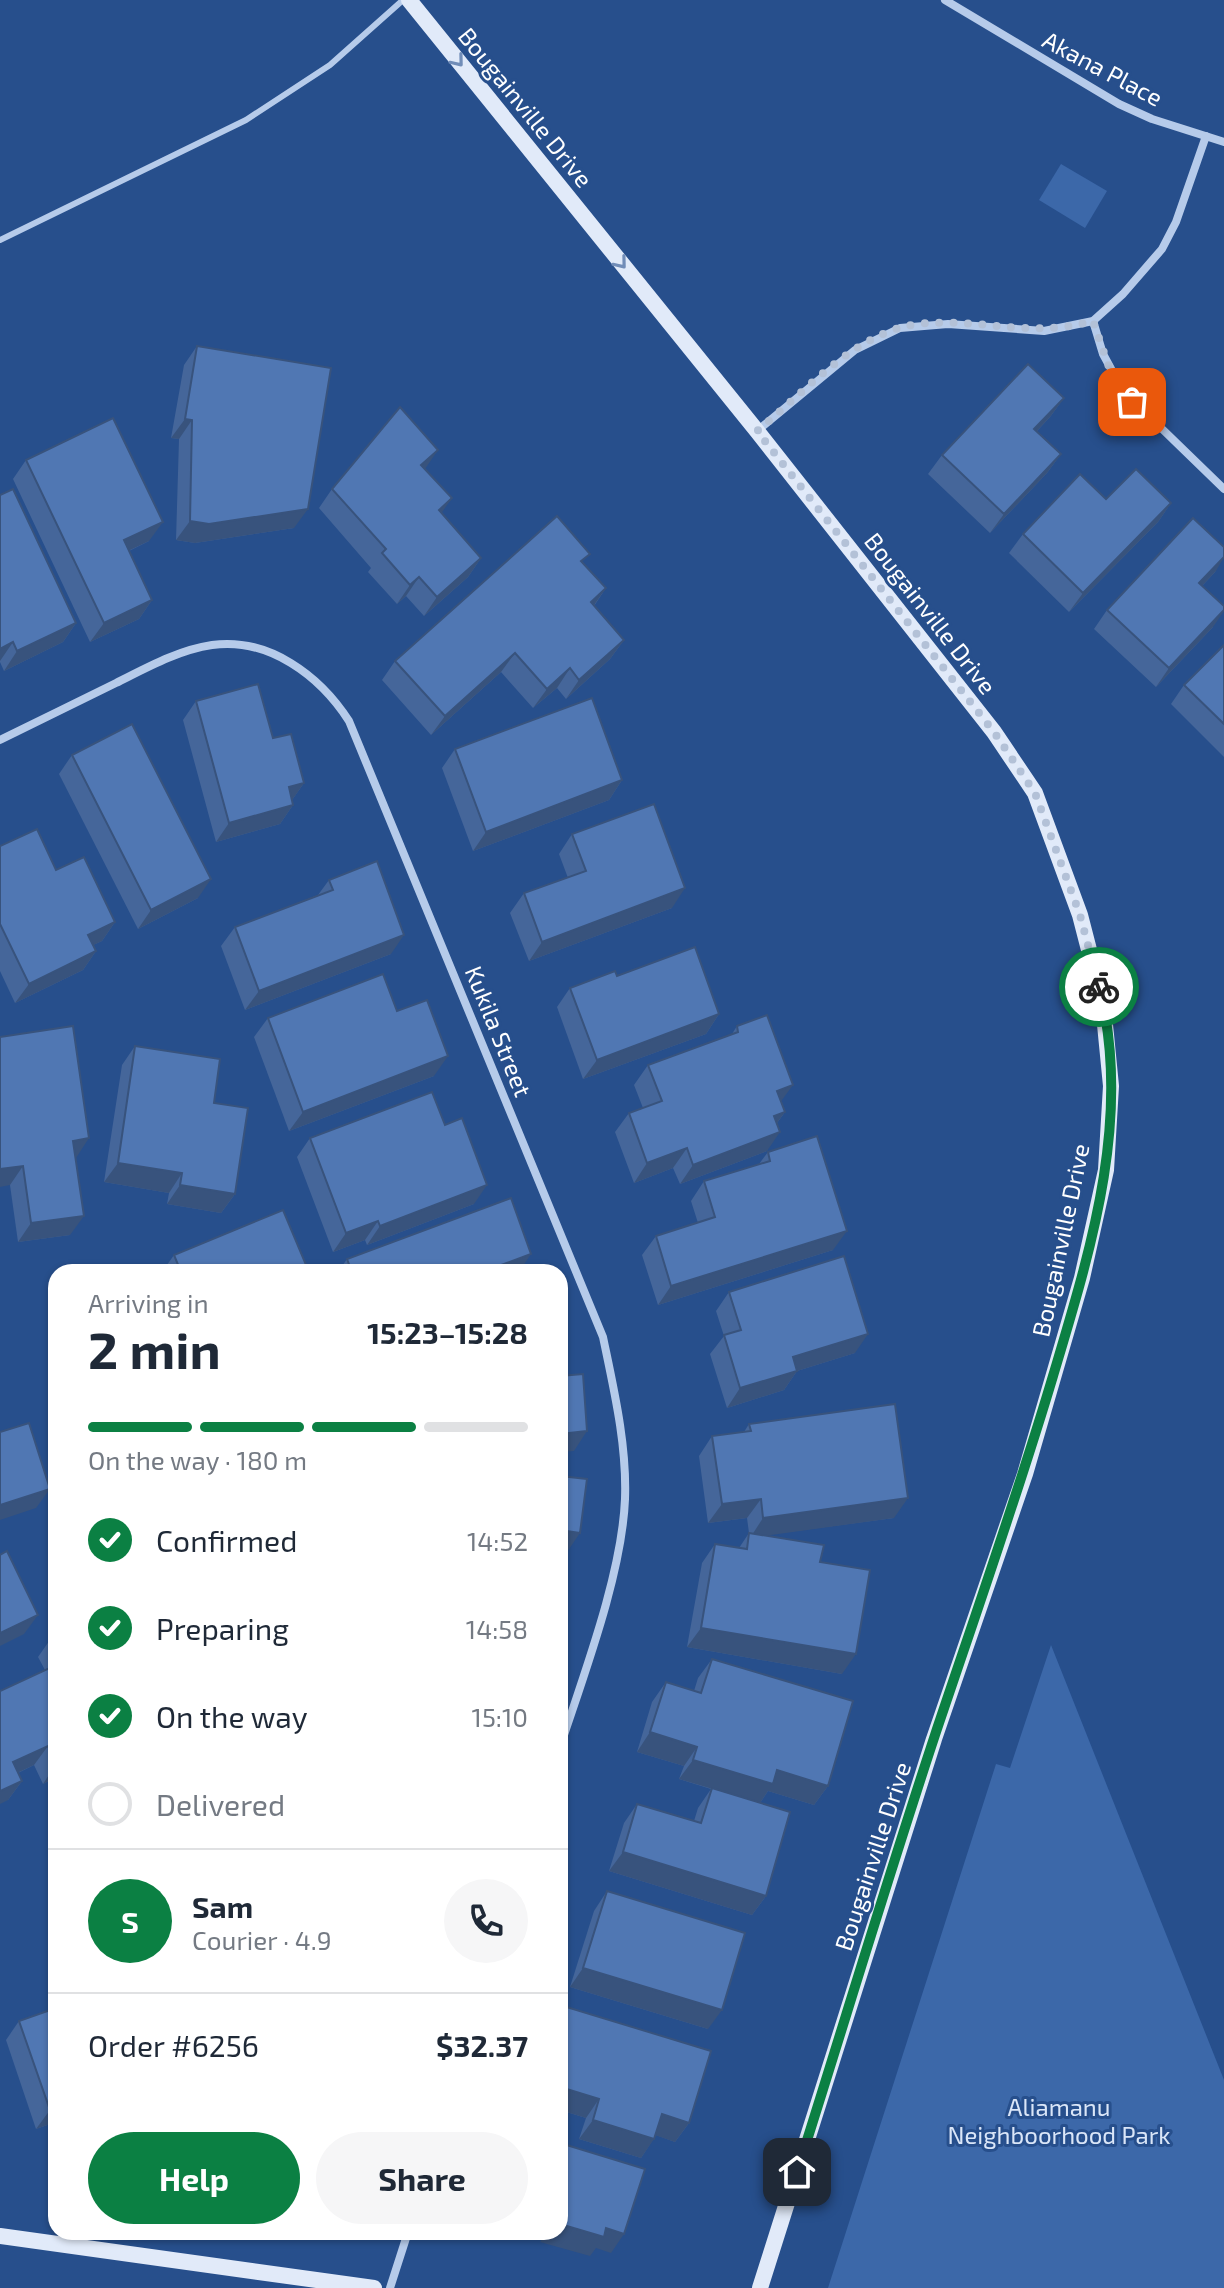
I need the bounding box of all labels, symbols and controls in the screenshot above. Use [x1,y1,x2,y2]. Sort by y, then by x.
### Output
street label: Bougainville Drive [453,21,599,193]
street label: Akana Place [1038,24,1168,112]
one-way arrow [448,52,462,67]
one-way arrow [611,254,626,268]
pin [1098,368,1166,436]
icon: bag [1110,380,1154,424]
street label: Bougainville Drive [859,527,1003,699]
courier [1059,947,1139,1027]
street label: Kukila Street [460,961,538,1101]
icon: bike [1077,965,1121,1009]
street label: Bougainville Drive [1025,1141,1095,1339]
text: Arriving in [88,1287,209,1318]
text: 15:23–15:28 [367,1314,528,1350]
text: 2 min [88,1317,221,1379]
text: On the way · 180 m [88,1444,307,1475]
icon: check [88,1518,132,1562]
text: Confirmed [156,1522,297,1558]
text: 14:52 [467,1525,528,1556]
icon: check [88,1606,132,1650]
text: Preparing [156,1610,289,1646]
text: 14:58 [466,1613,528,1644]
icon: check [88,1694,132,1738]
text: On the way [156,1698,308,1734]
text: 15:10 [472,1701,528,1732]
street label: Bougainville Drive [828,1758,916,1954]
text: Delivered [156,1786,285,1822]
button: phone [444,1879,528,1963]
text: Sam [192,1888,253,1924]
text: S [121,1903,139,1939]
text: Courier · 4.9 [192,1924,332,1955]
text: Order #6256 [88,2027,259,2063]
text: $32.37 [436,2027,528,2063]
park label: Aliamanu Neighboorhood Park [947,2092,1171,2149]
button: Help [88,2132,300,2224]
button: Share [316,2132,528,2224]
pin [763,2138,831,2206]
icon: home [775,2150,819,2194]

